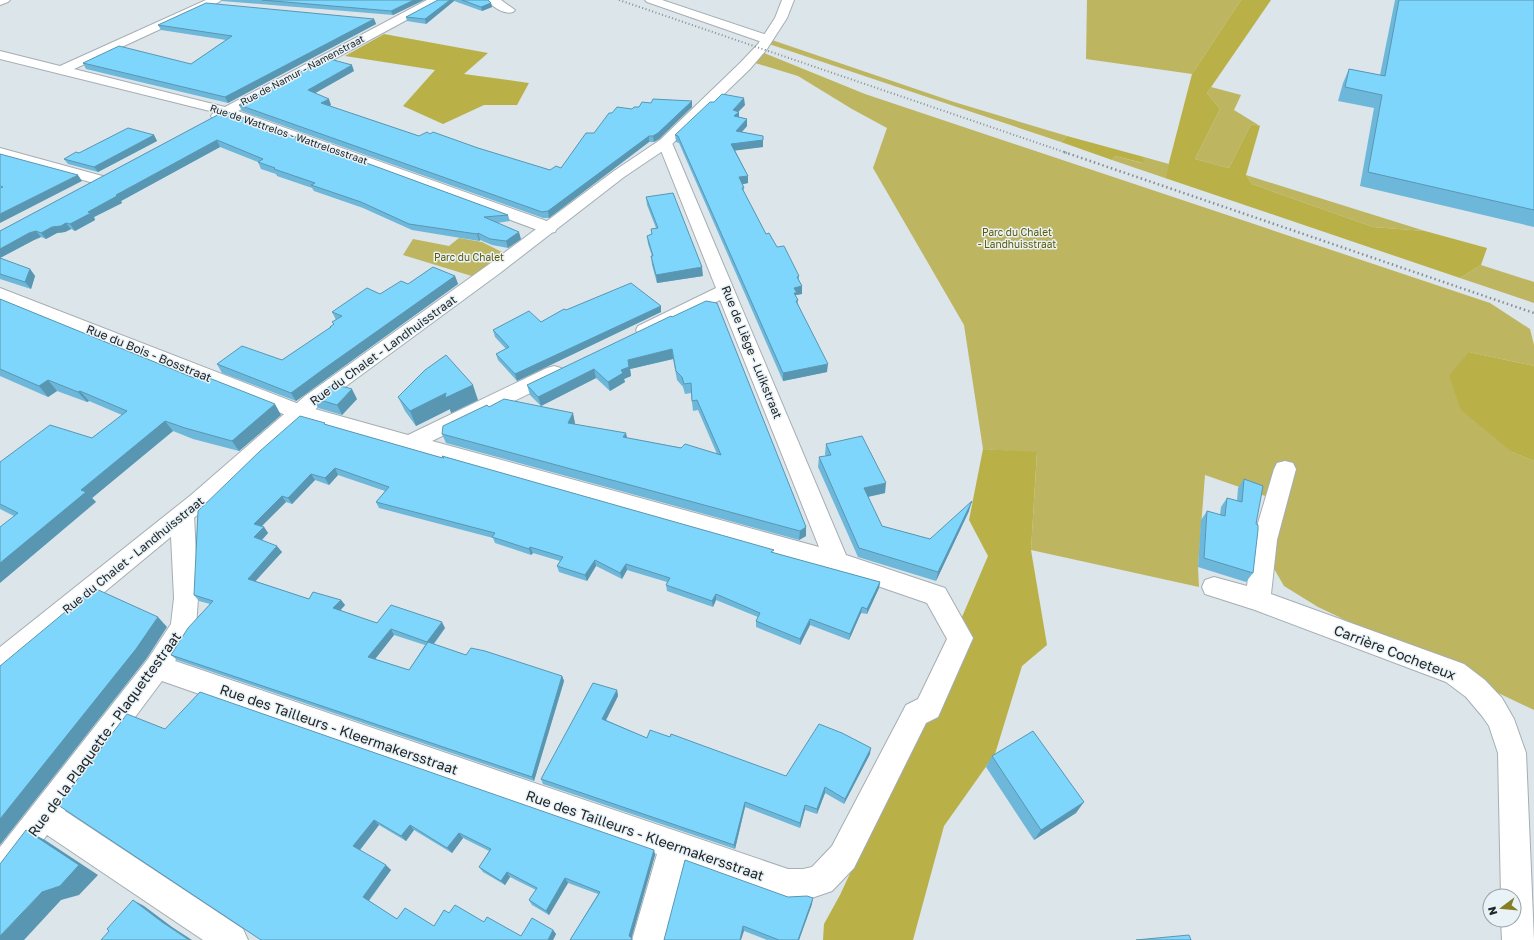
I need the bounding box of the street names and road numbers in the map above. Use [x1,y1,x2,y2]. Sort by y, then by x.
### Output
street label: Rue de Namur - Namenstraat [238,32,366,108]
street label: Rue de Wattrelos - Wattrelosstraat [209,101,369,167]
street label: Rue de Liège - Luikstraat [718,283,786,421]
street label: Rue du Chalet - Landhuisstraat [307,292,459,408]
street label: Rue du Bois - Bosstraat [84,321,214,385]
street label: Rue du Chalet - Landhuisstraat [59,493,207,617]
street label: Carrière Cocheteux [1332,621,1459,683]
street label: Rue de la Plaquette - Plaquettestraat [24,628,184,840]
street label: Rue des Tailleurs - Kleermakersstraat [218,680,460,778]
street label: Rue des Tailleurs - Kleermakersstraat [524,786,766,884]

